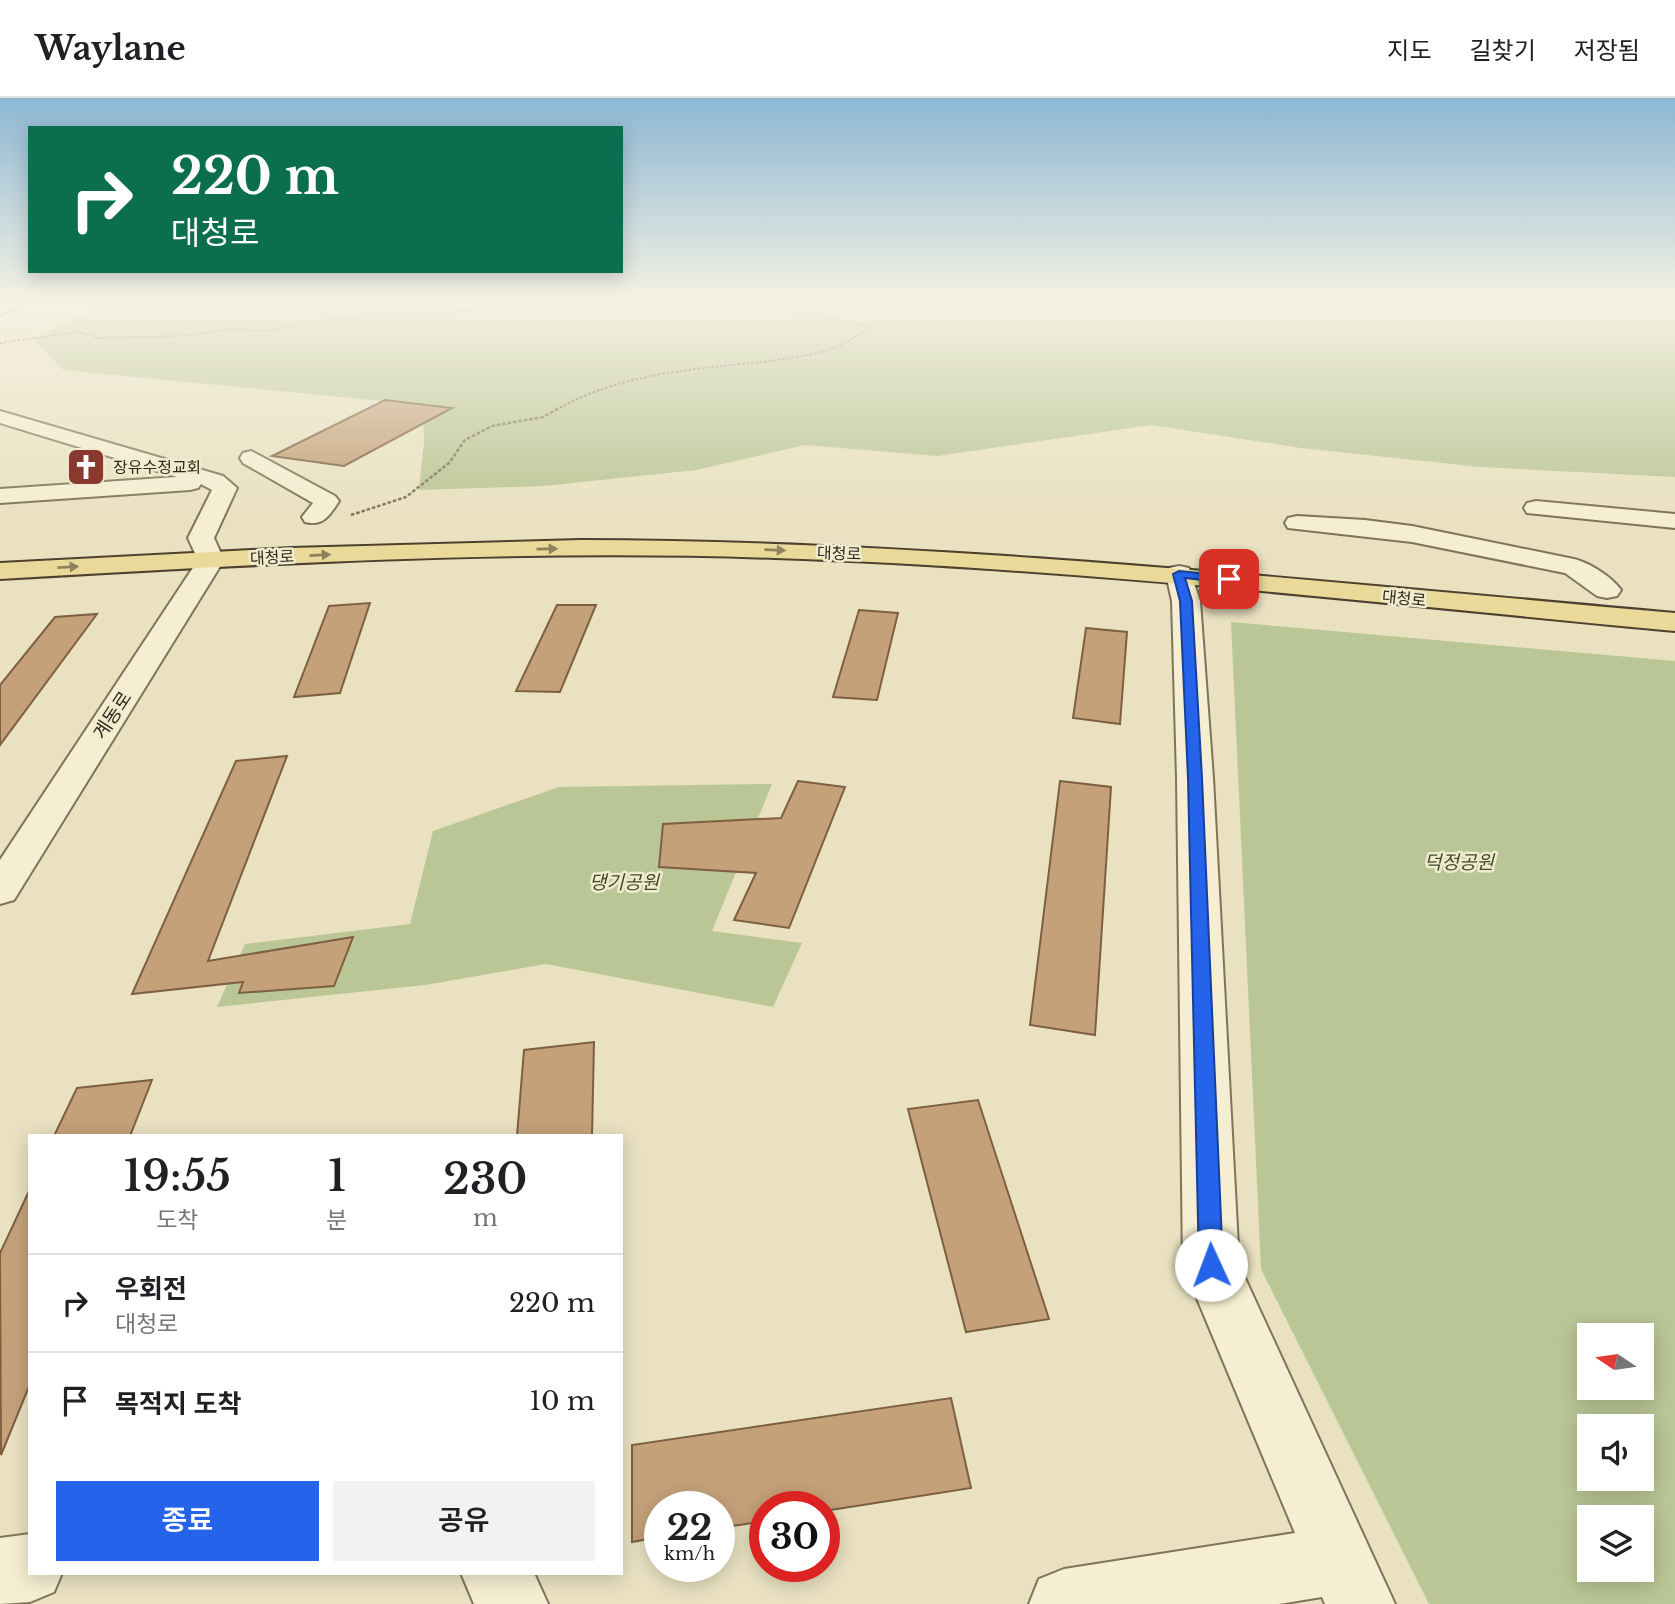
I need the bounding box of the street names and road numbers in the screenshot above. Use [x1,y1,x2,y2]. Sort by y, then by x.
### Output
street label: 대청로 [817,542,862,564]
street label: 대청로 [249,546,295,568]
street label: 대청로 [1381,586,1427,610]
street label: 계동로 [88,687,136,744]

